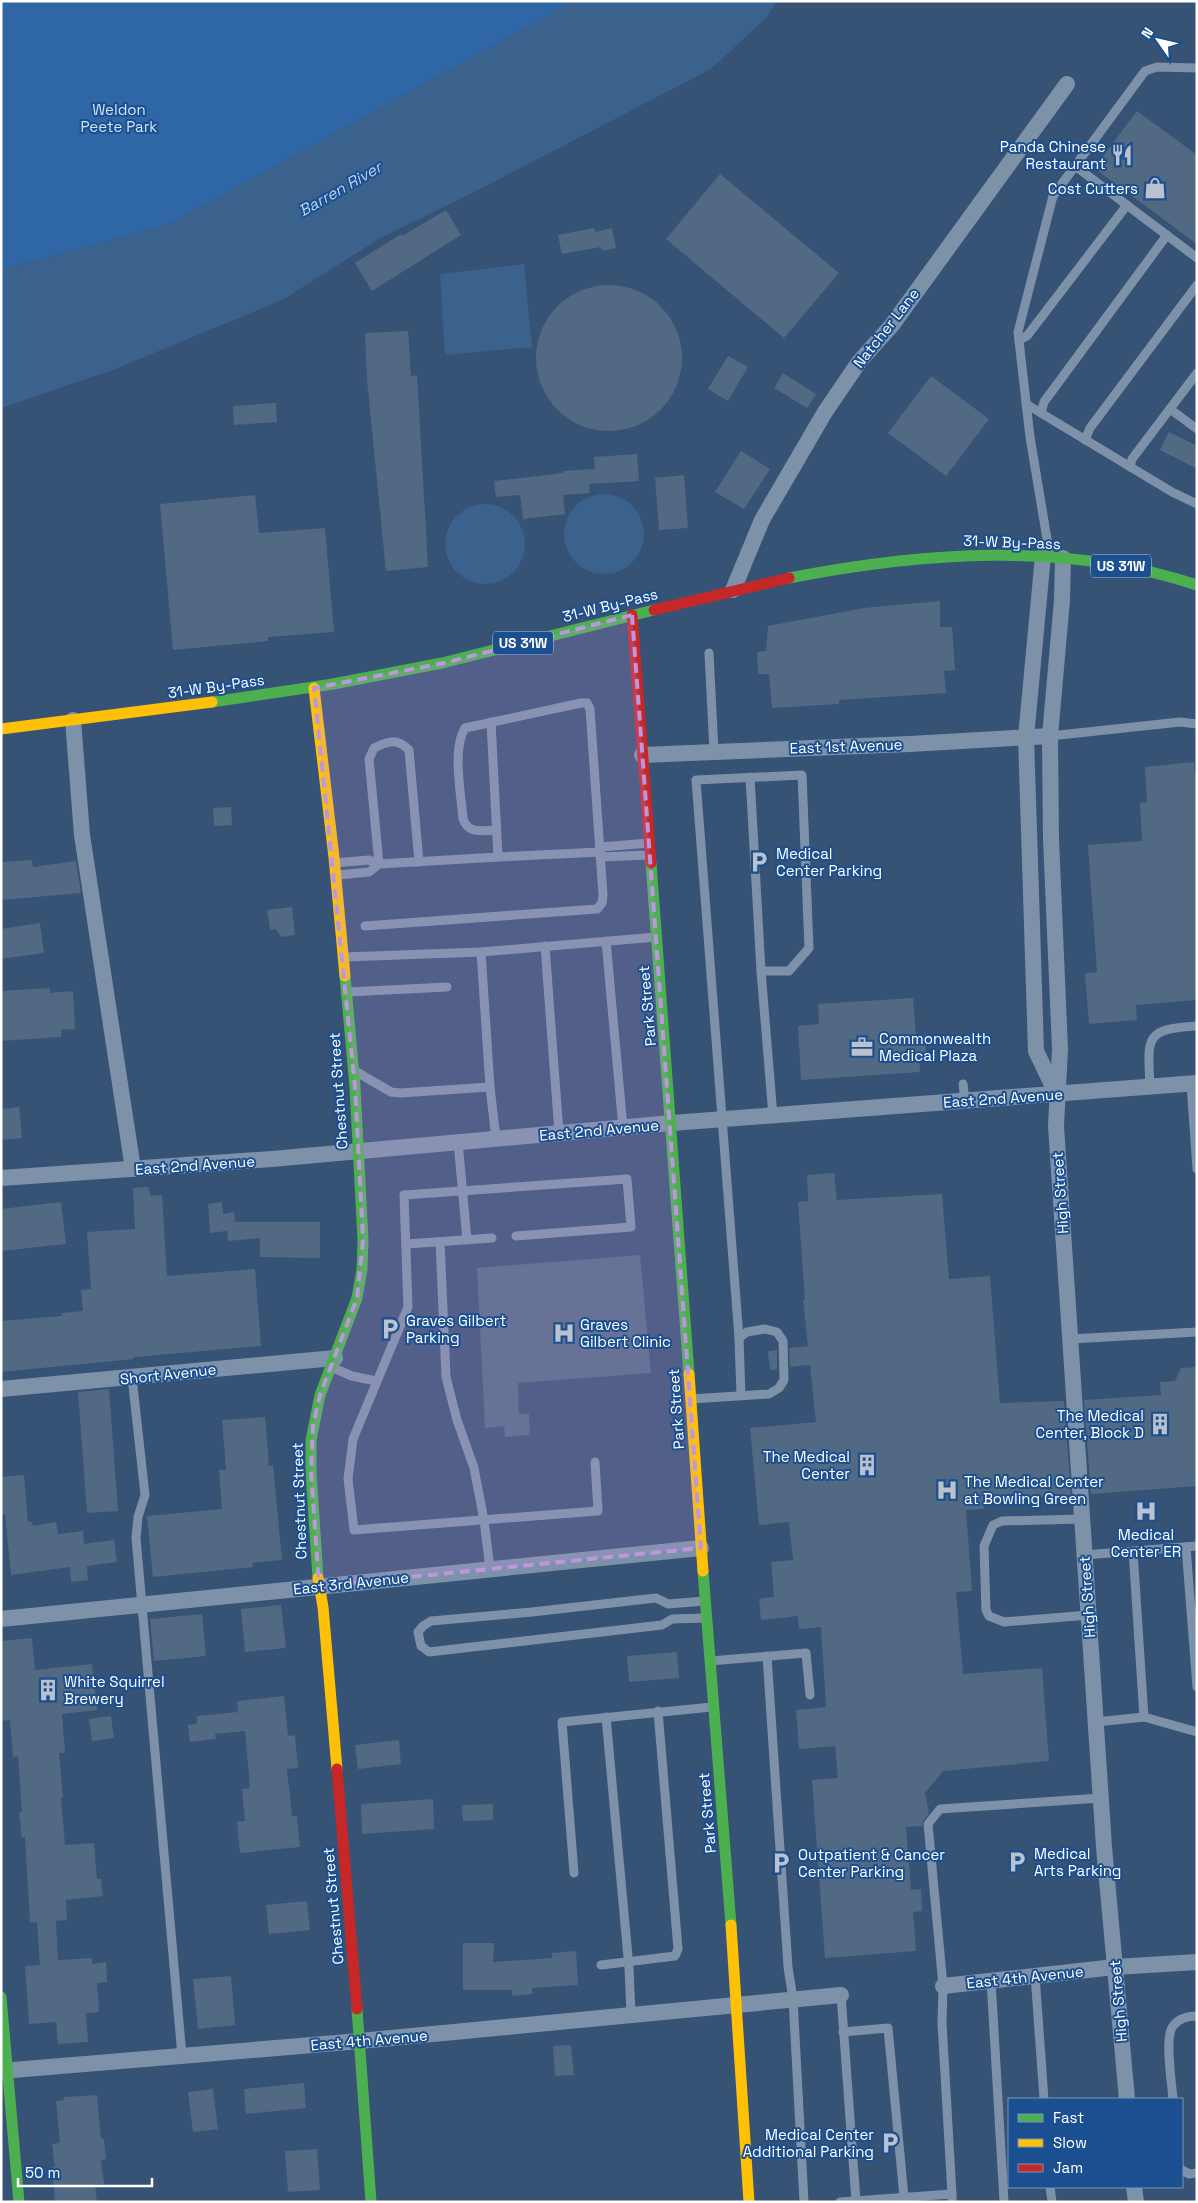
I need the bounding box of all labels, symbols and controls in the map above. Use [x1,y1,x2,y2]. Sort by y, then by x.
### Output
north arrow [1133,15,1183,65]
text: N [1137,24,1157,42]
park label: Weldon Peete Park [81,100,157,136]
place label: Panda Chinese Restaurant [1000,137,1106,173]
restaurant icon: Panda Chinese Restaurant [1109,142,1135,168]
water label: Barren River [295,156,387,221]
shop icon: Cost Cutters [1142,175,1168,201]
place label: Cost Cutters [1048,179,1138,198]
street label: Natcher Lane [849,284,923,372]
street label: 31-W By-Pass [963,531,1061,553]
road number: US 31W [1091,554,1151,578]
street label: 31-W By-Pass [560,584,660,626]
road number: US 31W [493,632,553,654]
street label: 31-W By-Pass [166,670,266,702]
street label: East 1st Avenue [789,735,903,757]
place label: Medical Center Parking [776,844,882,880]
parking icon: Medical Center Parking [746,849,772,875]
street label: Park Street [634,965,660,1047]
place label: Commonwealth Medical Plaza [879,1029,991,1065]
street label: Chestnut Street [324,1032,352,1150]
office icon: Commonwealth Medical Plaza [849,1034,875,1060]
street label: East 2nd Avenue [942,1084,1064,1112]
street label: East 2nd Avenue [538,1115,660,1145]
street label: East 2nd Avenue [134,1151,256,1179]
street label: High Street [1048,1151,1072,1235]
place label: Graves Gilbert Parking [406,1311,506,1347]
place label: Graves Gilbert Clinic [580,1315,671,1351]
parking icon: Graves Gilbert Parking [377,1316,403,1342]
hospital icon: Graves Gilbert Clinic [551,1320,577,1346]
street label: Short Avenue [119,1359,217,1389]
street label: Park Street [664,1368,688,1450]
place label: The Medical Center, Block D [1035,1406,1144,1442]
building icon: The Medical Center, Block D [1147,1411,1173,1437]
street label: Chestnut Street [287,1442,311,1560]
place label: The Medical Center [763,1447,850,1483]
building icon: The Medical Center [854,1452,880,1478]
place label: The Medical Center at Bowling Green [964,1472,1104,1508]
hospital icon: The Medical Center at Bowling Green [934,1477,960,1503]
hospital icon: Medical Center ER [1133,1498,1159,1524]
place label: Medical Center ER [1111,1525,1181,1561]
street label: High Street [1075,1555,1099,1639]
street label: East 3rd Avenue [292,1567,410,1599]
place label: White Squirrel Brewery [64,1672,165,1708]
building icon: White Squirrel Brewery [35,1677,61,1703]
street label: Park Street [694,1772,720,1854]
place label: Medical Arts Parking [1034,1844,1121,1880]
place label: Outpatient & Cancer Center Parking [798,1845,945,1881]
street label: Chestnut Street [318,1847,348,1965]
parking icon: Medical Arts Parking [1004,1849,1030,1875]
parking icon: Outpatient & Cancer Center Parking [768,1850,794,1876]
street label: High Street [1105,1959,1131,2043]
street label: East 4th Avenue [966,1961,1085,1993]
street label: East 4th Avenue [310,2025,429,2055]
legend [1008,2098,1183,2188]
text: Fast [1053,2108,1084,2127]
place label: Medical Center Additional Parking [743,2125,874,2161]
parking icon: Medical Center Additional Parking [877,2130,903,2156]
text: Slow [1053,2133,1087,2152]
scale bar [18,2156,151,2188]
text: Jam [1053,2158,1083,2177]
text: 50 m [25,2163,60,2182]

